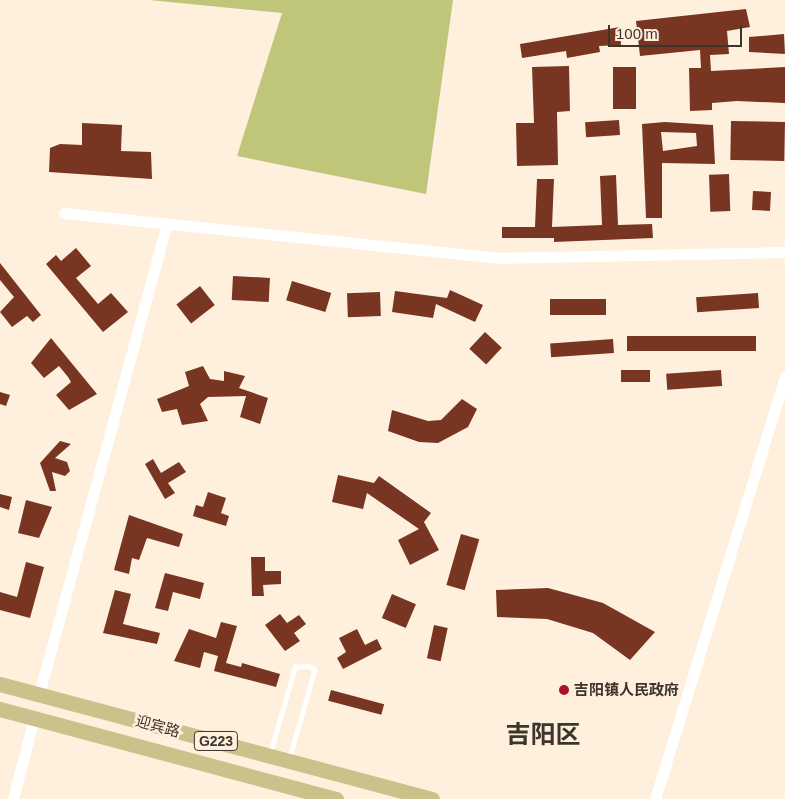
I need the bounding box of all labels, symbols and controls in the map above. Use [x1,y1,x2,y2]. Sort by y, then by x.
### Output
scale bar [610,15,744,47]
text: 100 m [616,25,658,42]
place label: 吉阳镇人民政府 [574,681,679,699]
marker: 吉阳镇人民政府 [558,684,570,696]
street label: 迎宾路 [134,711,182,741]
district label: 吉阳区 [506,719,580,749]
road number: G223 [194,729,238,752]

